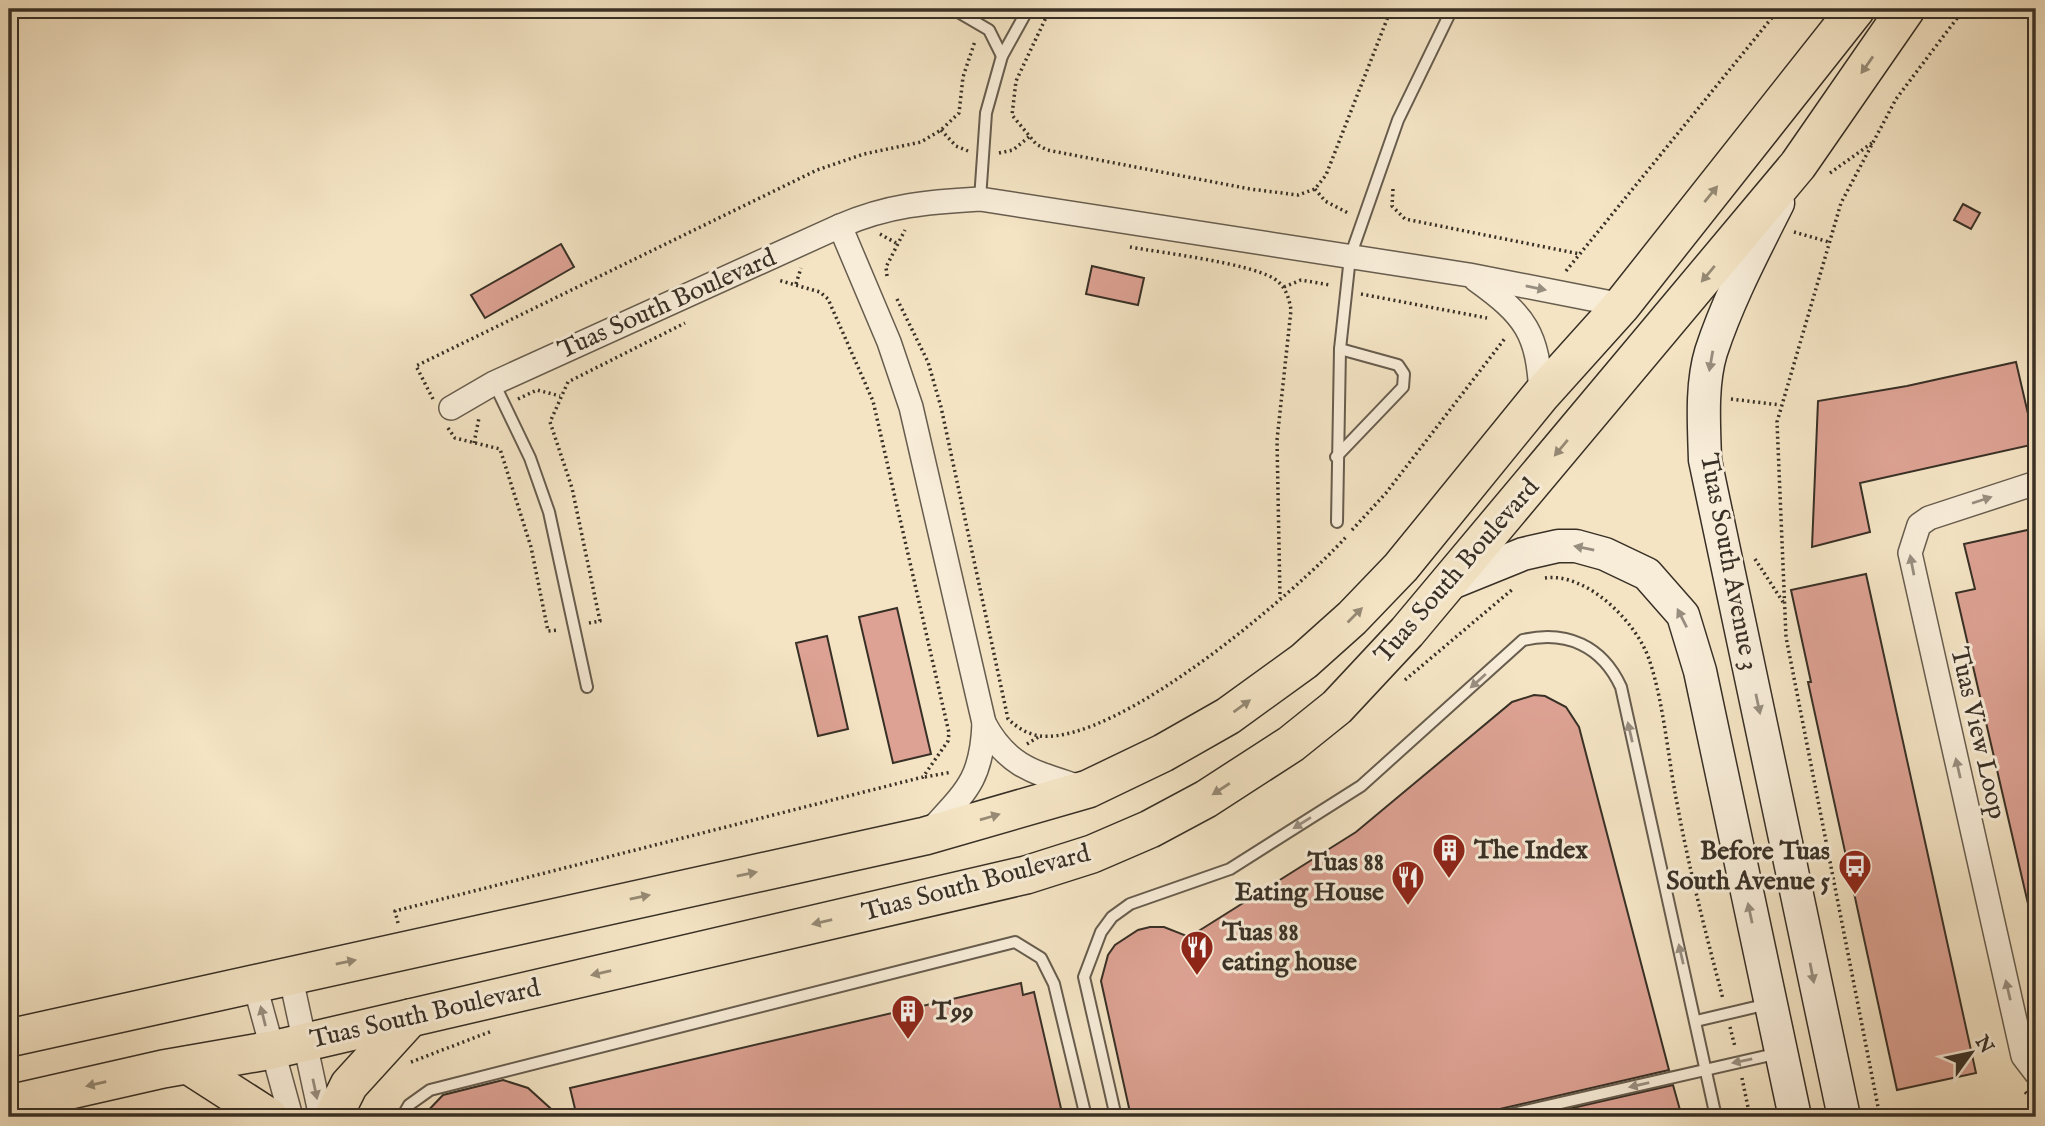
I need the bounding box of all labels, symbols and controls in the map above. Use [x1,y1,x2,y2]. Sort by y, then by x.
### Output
one-way arrow [1860,56,1874,74]
one-way arrow [1703,186,1718,204]
street label: Tuas South Boulevard [553,241,781,367]
one-way arrow [1700,264,1715,282]
one-way arrow [1525,283,1547,294]
one-way arrow [1705,350,1716,372]
one-way arrow [1554,439,1569,457]
street label: Tuas South Avenue 3 [1692,451,1766,673]
street label: Tuas South Boulevard [1367,471,1547,671]
one-way arrow [1972,494,1993,505]
one-way arrow [1573,543,1595,554]
one-way arrow [1907,554,1918,576]
one-way arrow [1346,607,1362,624]
one-way arrow [1676,607,1688,627]
street label: Tuas View Loop [1942,644,2014,822]
one-way arrow [1469,673,1487,689]
one-way arrow [1752,693,1763,715]
one-way arrow [1233,700,1251,714]
one-way arrow [1624,721,1635,743]
one-way arrow [1952,757,1963,779]
one-way arrow [1212,782,1231,795]
one-way arrow [980,811,1002,822]
one-way arrow [1292,817,1311,830]
building icon: The Index [1430,831,1468,880]
place label: The Index [1473,834,1588,867]
place label: Before Tuas South Avenue 5 [1666,835,1831,898]
street label: Tuas South Boulevard [858,837,1094,929]
place label: Tuas 88 Eating House [1235,846,1384,909]
bus stop icon: Before Tuas South Avenue 5 [1836,847,1874,896]
restaurant icon: Tuas 88 Eating House [1389,858,1427,907]
one-way arrow [736,868,758,879]
one-way arrow [629,891,651,902]
one-way arrow [1745,902,1756,924]
place label: Tuas 88 eating house [1221,916,1357,979]
one-way arrow [811,917,833,928]
restaurant icon: Tuas 88 eating house [1178,928,1216,977]
one-way arrow [1675,943,1686,965]
one-way arrow [335,956,357,967]
one-way arrow [1807,962,1818,984]
one-way arrow [590,968,612,979]
street label: Tuas South Boulevard [307,971,543,1057]
one-way arrow [2003,979,2014,1001]
building icon: T99 [889,992,927,1041]
place label: T99 [931,995,974,1028]
one-way arrow [257,1005,268,1027]
north arrow [1937,1018,2007,1088]
text: N [1968,1031,1998,1059]
one-way arrow [1731,1056,1753,1067]
one-way arrow [309,1078,320,1100]
one-way arrow [85,1079,107,1090]
one-way arrow [1628,1079,1650,1090]

